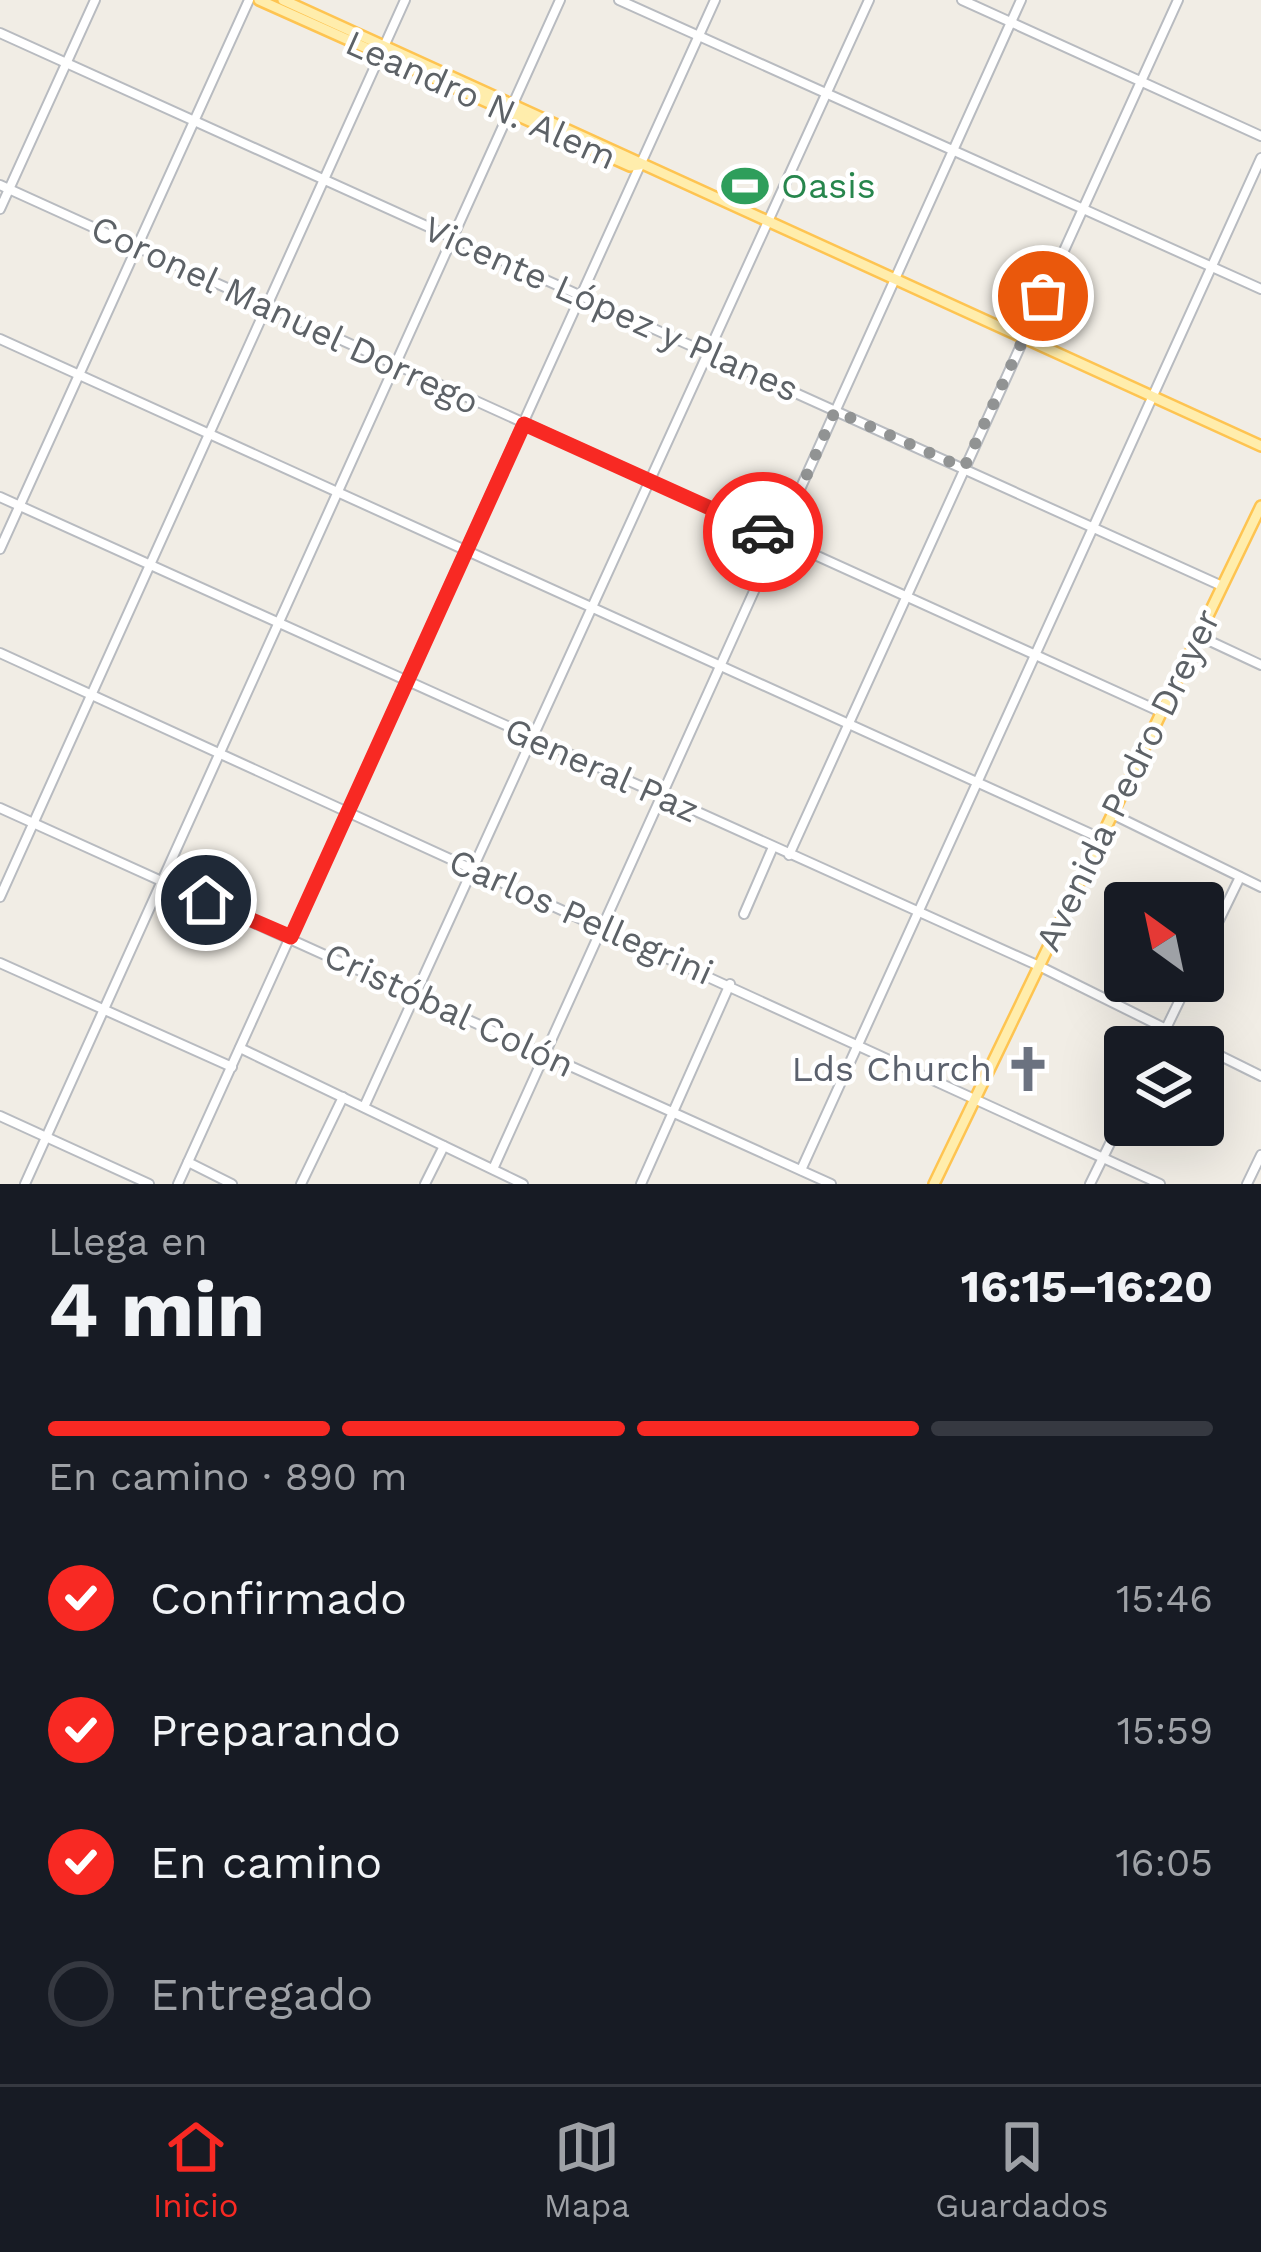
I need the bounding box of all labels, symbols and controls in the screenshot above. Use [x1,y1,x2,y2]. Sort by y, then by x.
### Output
street label: Leandro N. Alem [339,21,623,179]
sports icon: Oasis [720,161,770,211]
place label: Oasis [781,165,876,207]
street label: Coronel Manuel Dorrego [84,207,486,423]
street label: Vicente López y Planes [417,207,805,411]
pin [992,245,1094,347]
icon: bag [1010,263,1076,329]
courier [703,472,823,592]
icon: car [730,499,796,565]
street label: Avenida Pedro Dreyer [1027,602,1229,958]
street label: General Paz [498,709,706,831]
street label: Carlos Pellegrini [443,840,719,994]
pin [155,849,257,951]
icon: home [173,867,239,933]
north arrow [1104,882,1224,1002]
map controls [1104,882,1224,1146]
street label: Cristóbal Colón [317,934,581,1086]
button: layers [1104,1026,1224,1146]
church icon: Lds Church [1003,1044,1053,1094]
place label: Lds Church [791,1048,992,1090]
text: Llega en [48,1219,208,1264]
text: 16:15–16:20 [961,1260,1213,1313]
text: 4 min [48,1263,265,1355]
text: En camino · 890 m [48,1454,408,1499]
icon: check [48,1565,114,1631]
text: Confirmado [150,1572,407,1625]
text: 15:46 [1116,1576,1213,1621]
icon: check [48,1697,114,1763]
text: Preparando [150,1704,401,1757]
text: 15:59 [1117,1708,1213,1753]
icon: check [48,1829,114,1895]
text: En camino [150,1836,382,1889]
text: 16:05 [1116,1840,1213,1885]
text: Entregado [150,1968,373,2021]
tab: Inicio [153,2114,239,2225]
tab: Mapa [544,2114,630,2225]
tab: Guardados [935,2114,1108,2225]

